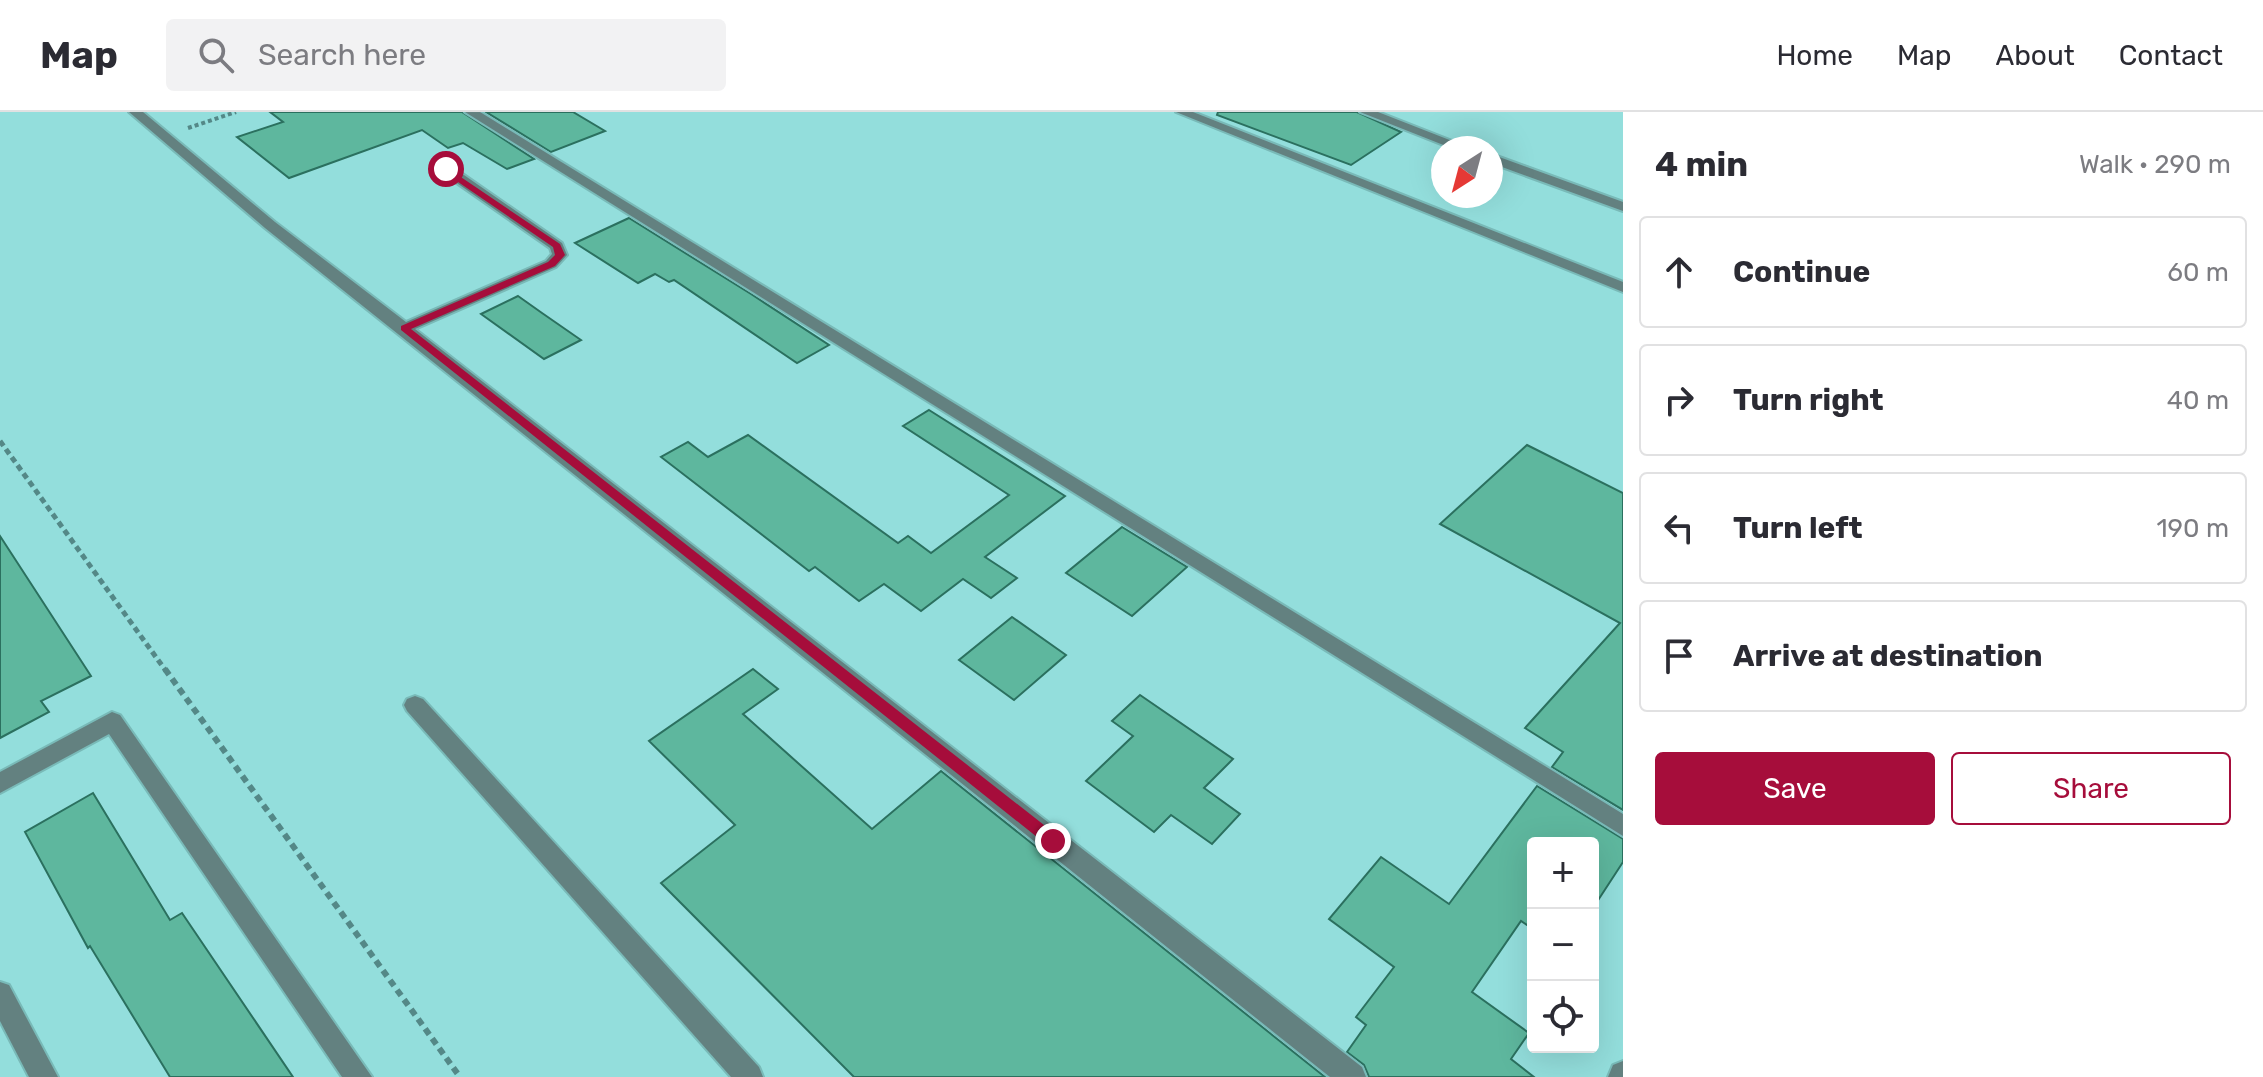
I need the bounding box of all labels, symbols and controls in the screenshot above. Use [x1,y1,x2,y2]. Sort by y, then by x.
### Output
search box [166,19,726,91]
text: Map [40,32,118,78]
icon: search [194,33,238,77]
text: Search here [258,37,426,73]
text: Home [1776,39,1853,72]
text: Map [1897,39,1951,72]
text: About [1995,39,2075,72]
text: Contact [2119,39,2223,72]
north arrow [1431,136,1503,208]
text: 4 min [1655,144,1748,185]
text: Walk · 290 m [2079,149,2231,180]
route start [428,151,464,187]
icon: ahead [1657,250,1701,294]
text: Continue [1733,254,1870,290]
text: 60 m [2167,257,2229,288]
icon: right [1657,378,1701,422]
text: Turn right [1733,382,1884,418]
text: 40 m [2167,385,2229,416]
icon: left [1657,506,1701,550]
text: Turn left [1733,510,1863,546]
text: 190 m [2156,513,2229,544]
icon: arrive [1657,634,1701,678]
text: Arrive at destination [1733,638,2043,674]
button: Save [1655,752,1935,825]
button: Share [1951,752,2231,825]
route end [1035,823,1071,859]
map controls [1527,837,1599,1053]
button: + [1527,837,1599,909]
button: − [1527,909,1599,981]
button: locate [1527,981,1599,1053]

